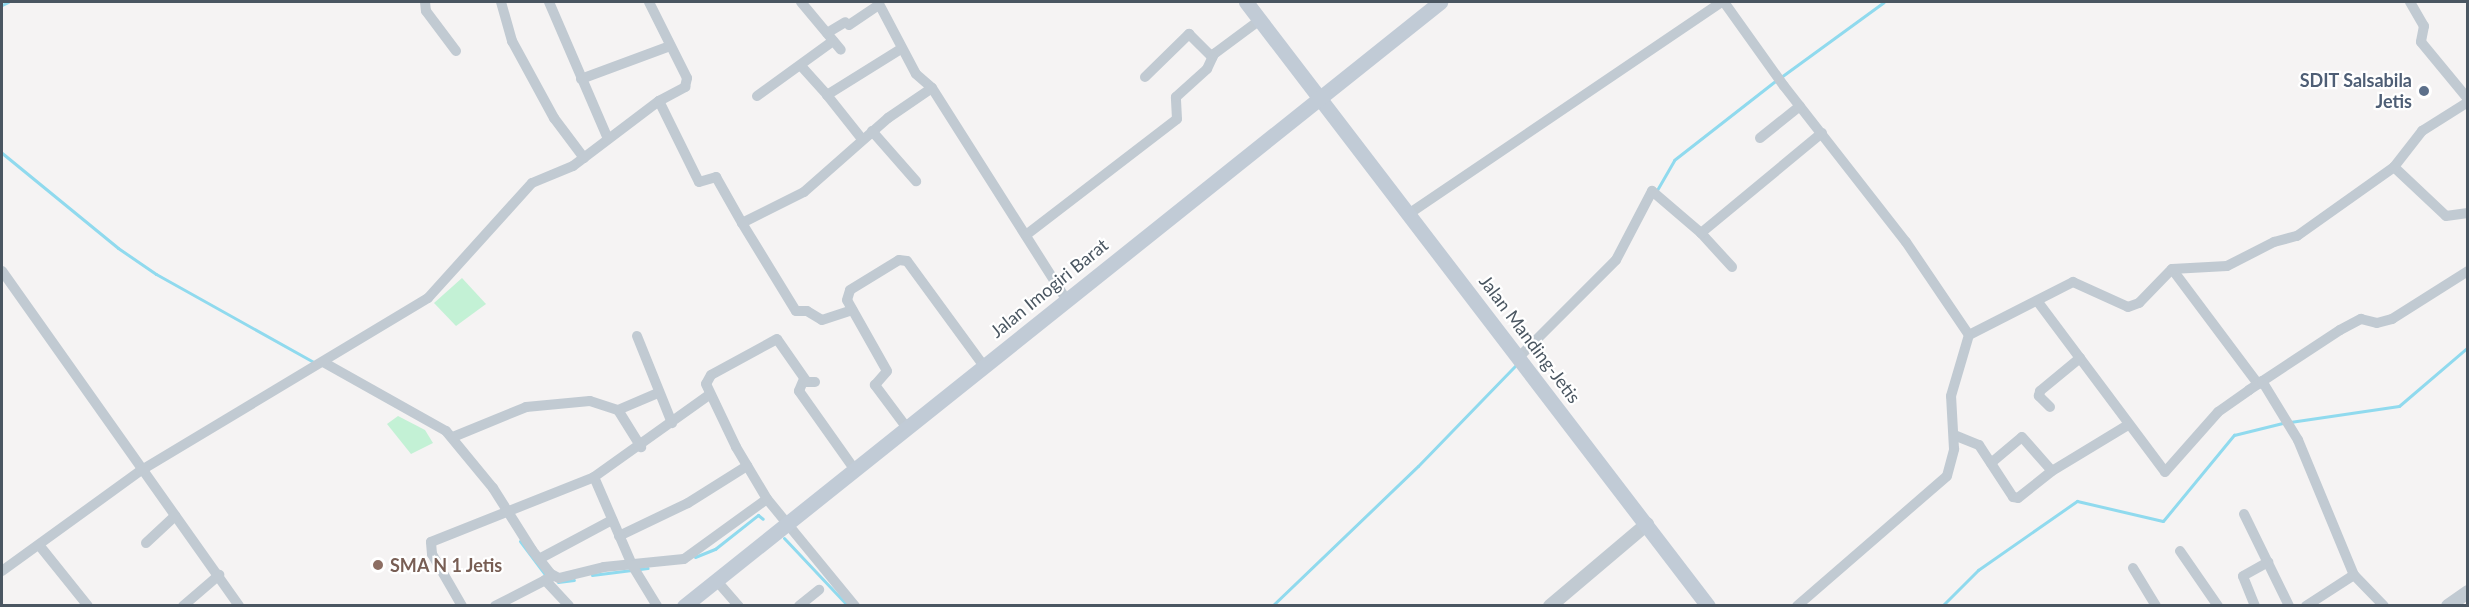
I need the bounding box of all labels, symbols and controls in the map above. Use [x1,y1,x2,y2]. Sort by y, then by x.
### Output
place label: SDIT Salsabila Jetis [2299,70,2412,112]
marker: SDIT Salsabila Jetis [2417,84,2431,98]
street label: Jalan Imogiri Barat [986,234,1112,342]
street label: Jalan Manding-Jetis [1475,271,1585,407]
place label: SMA N 1 Jetis [390,554,503,576]
marker: SMA N 1 Jetis [371,558,385,572]

